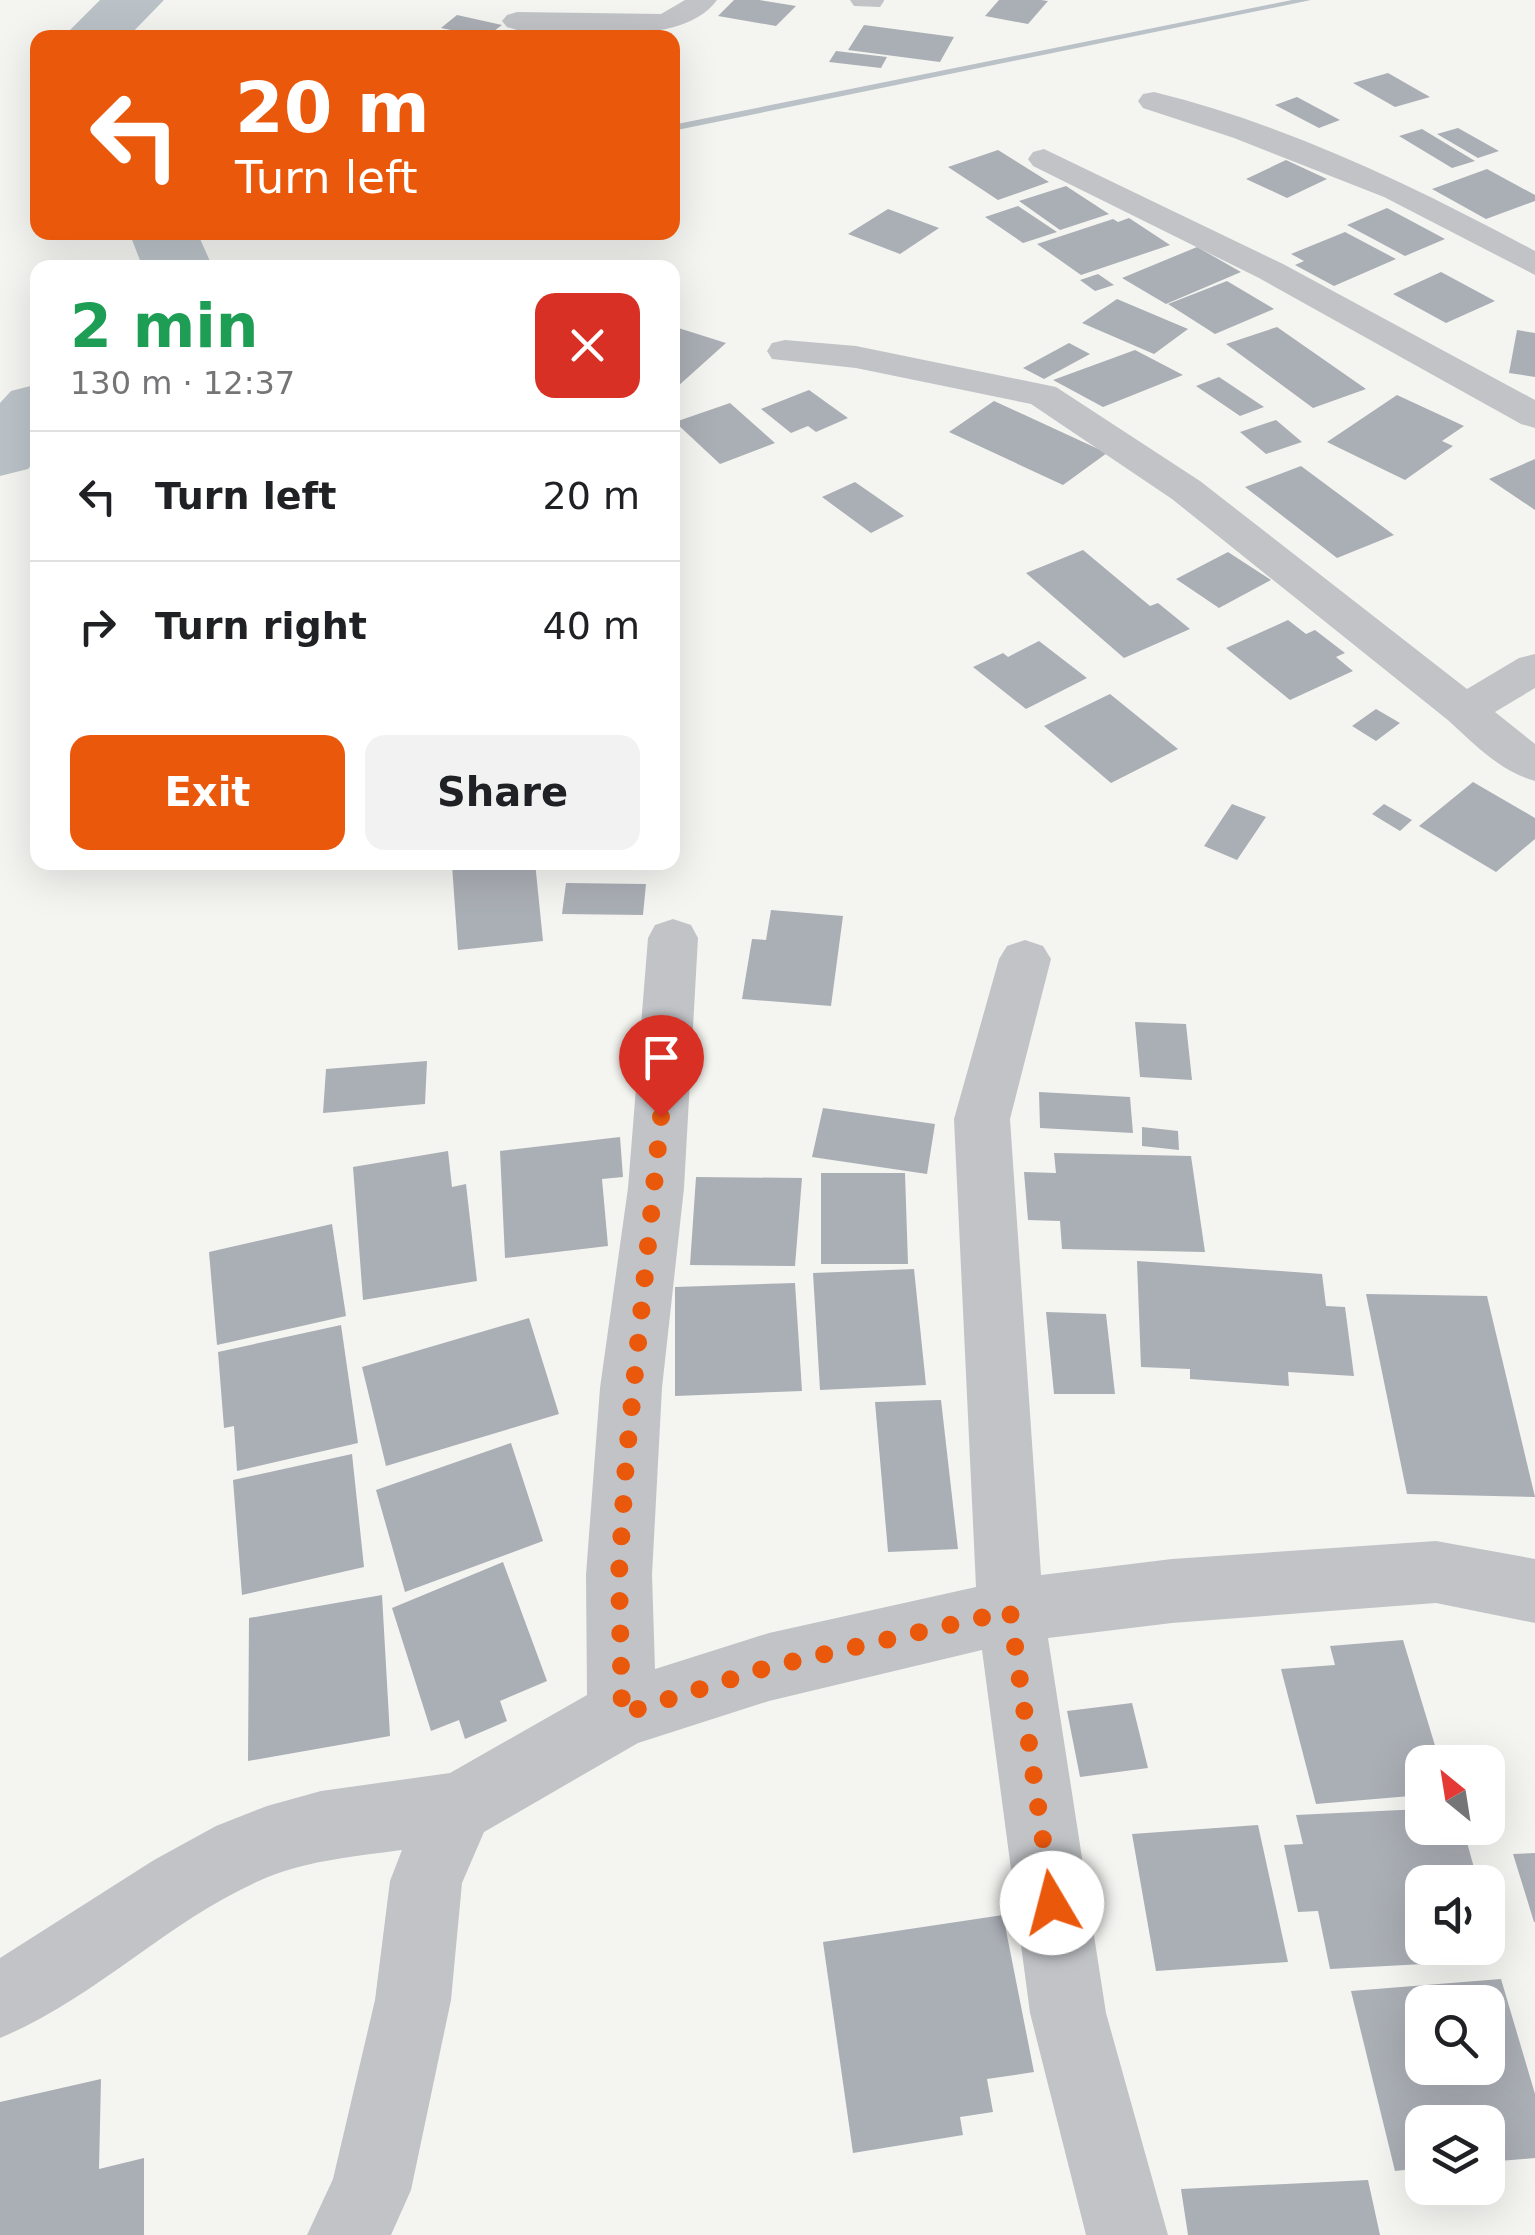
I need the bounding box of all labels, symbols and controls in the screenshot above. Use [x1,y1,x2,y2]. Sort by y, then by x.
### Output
text: 20 m [235,67,430,149]
icon: left [70,70,200,200]
text: Turn left [235,151,418,204]
text: 2 min [70,291,258,361]
button: close [535,293,640,398]
text: 130 m · 12:37 [70,364,295,402]
icon: left [70,469,125,524]
text: Turn left [155,474,336,518]
text: 20 m [543,474,640,518]
icon: right [70,599,125,654]
text: Turn right [155,604,367,648]
text: 40 m [543,604,640,648]
button: Exit [70,735,345,850]
button: Share [365,735,640,850]
pin [619,1015,704,1118]
icon: arrive [634,1030,689,1085]
north arrow [1405,1745,1505,1845]
map controls [1405,1745,1505,2205]
position arrow [1000,1851,1104,1955]
button: sound [1405,1865,1505,1965]
button: search [1405,1985,1505,2085]
button: layers [1405,2105,1505,2205]

